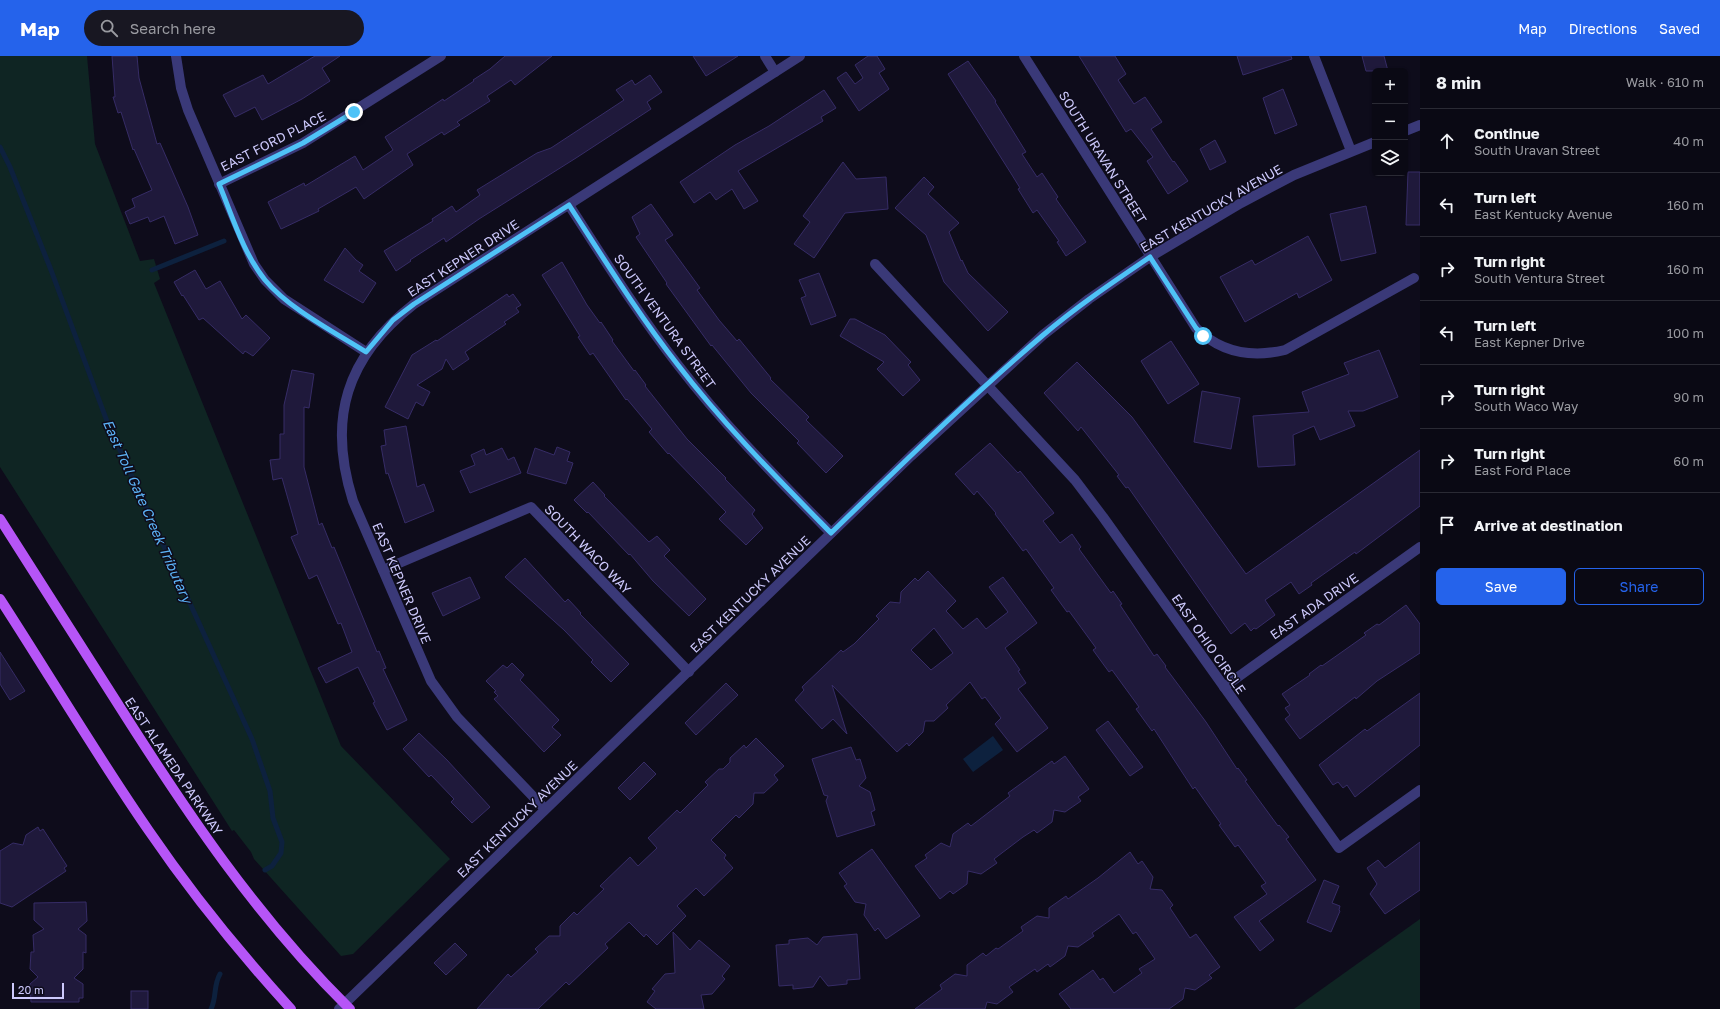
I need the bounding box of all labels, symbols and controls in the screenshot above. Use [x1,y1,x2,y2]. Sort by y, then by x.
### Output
search box [84,10,364,46]
text: Map [20,17,60,40]
icon: search [98,17,120,39]
text: Search here [130,19,216,37]
text: Map [1518,20,1547,37]
text: Directions [1569,20,1637,37]
text: Saved [1659,20,1700,37]
map controls [1372,68,1408,176]
button: + [1372,68,1408,104]
text: 8 min [1436,72,1481,93]
text: Walk · 610 m [1626,74,1704,90]
street label: SOUTH URAVAN STREET [1056,88,1150,226]
route end [345,103,363,121]
button: − [1372,104,1408,140]
street label: EAST FORD PLACE [218,108,328,174]
text: Continue [1474,124,1540,142]
icon: ahead [1436,130,1458,152]
text: 40 m [1673,133,1704,149]
button: layers [1372,140,1408,176]
text: South Uravan Street [1474,142,1600,158]
street label: EAST KENTUCKY AVENUE [1137,161,1285,255]
text: Turn left [1474,188,1536,206]
icon: left [1436,194,1458,216]
text: 160 m [1667,197,1704,213]
text: East Kentucky Avenue [1474,206,1613,222]
street label: EAST KEPNER DRIVE [404,216,522,300]
street label: SOUTH VENTURA STREET [611,251,719,391]
text: Turn right [1474,252,1545,270]
icon: right [1436,258,1458,280]
text: 160 m [1667,261,1704,277]
text: South Ventura Street [1474,270,1605,286]
text: Turn left [1474,316,1536,334]
icon: left [1436,322,1458,344]
text: 100 m [1667,325,1704,341]
route start [1194,327,1212,345]
text: East Kepner Drive [1474,334,1585,350]
text: Turn right [1474,380,1545,398]
icon: right [1436,386,1458,408]
text: 90 m [1673,389,1704,405]
text: South Waco Way [1474,398,1578,414]
water label: East Toll Gate Creek Tributary [100,416,197,608]
text: Turn right [1474,444,1545,462]
icon: right [1436,450,1458,472]
text: 60 m [1673,453,1704,469]
text: East Ford Place [1474,462,1571,478]
street label: SOUTH WACO WAY [541,501,635,597]
icon: arrive [1436,514,1458,536]
text: Arrive at destination [1474,516,1623,534]
street label: EAST KEPNER DRIVE [369,520,435,646]
street label: EAST KENTUCKY AVENUE [686,532,814,656]
button: Save [1436,568,1566,605]
button: Share [1574,568,1704,605]
street label: EAST ADA DRIVE [1267,570,1361,642]
street label: EAST OHIO CIRCLE [1168,591,1250,697]
street label: EAST ALAMEDA PARKWAY [122,694,226,838]
street label: EAST KENTUCKY AVENUE [453,757,581,881]
scale bar [12,981,64,1000]
text: 20 m [18,983,44,996]

